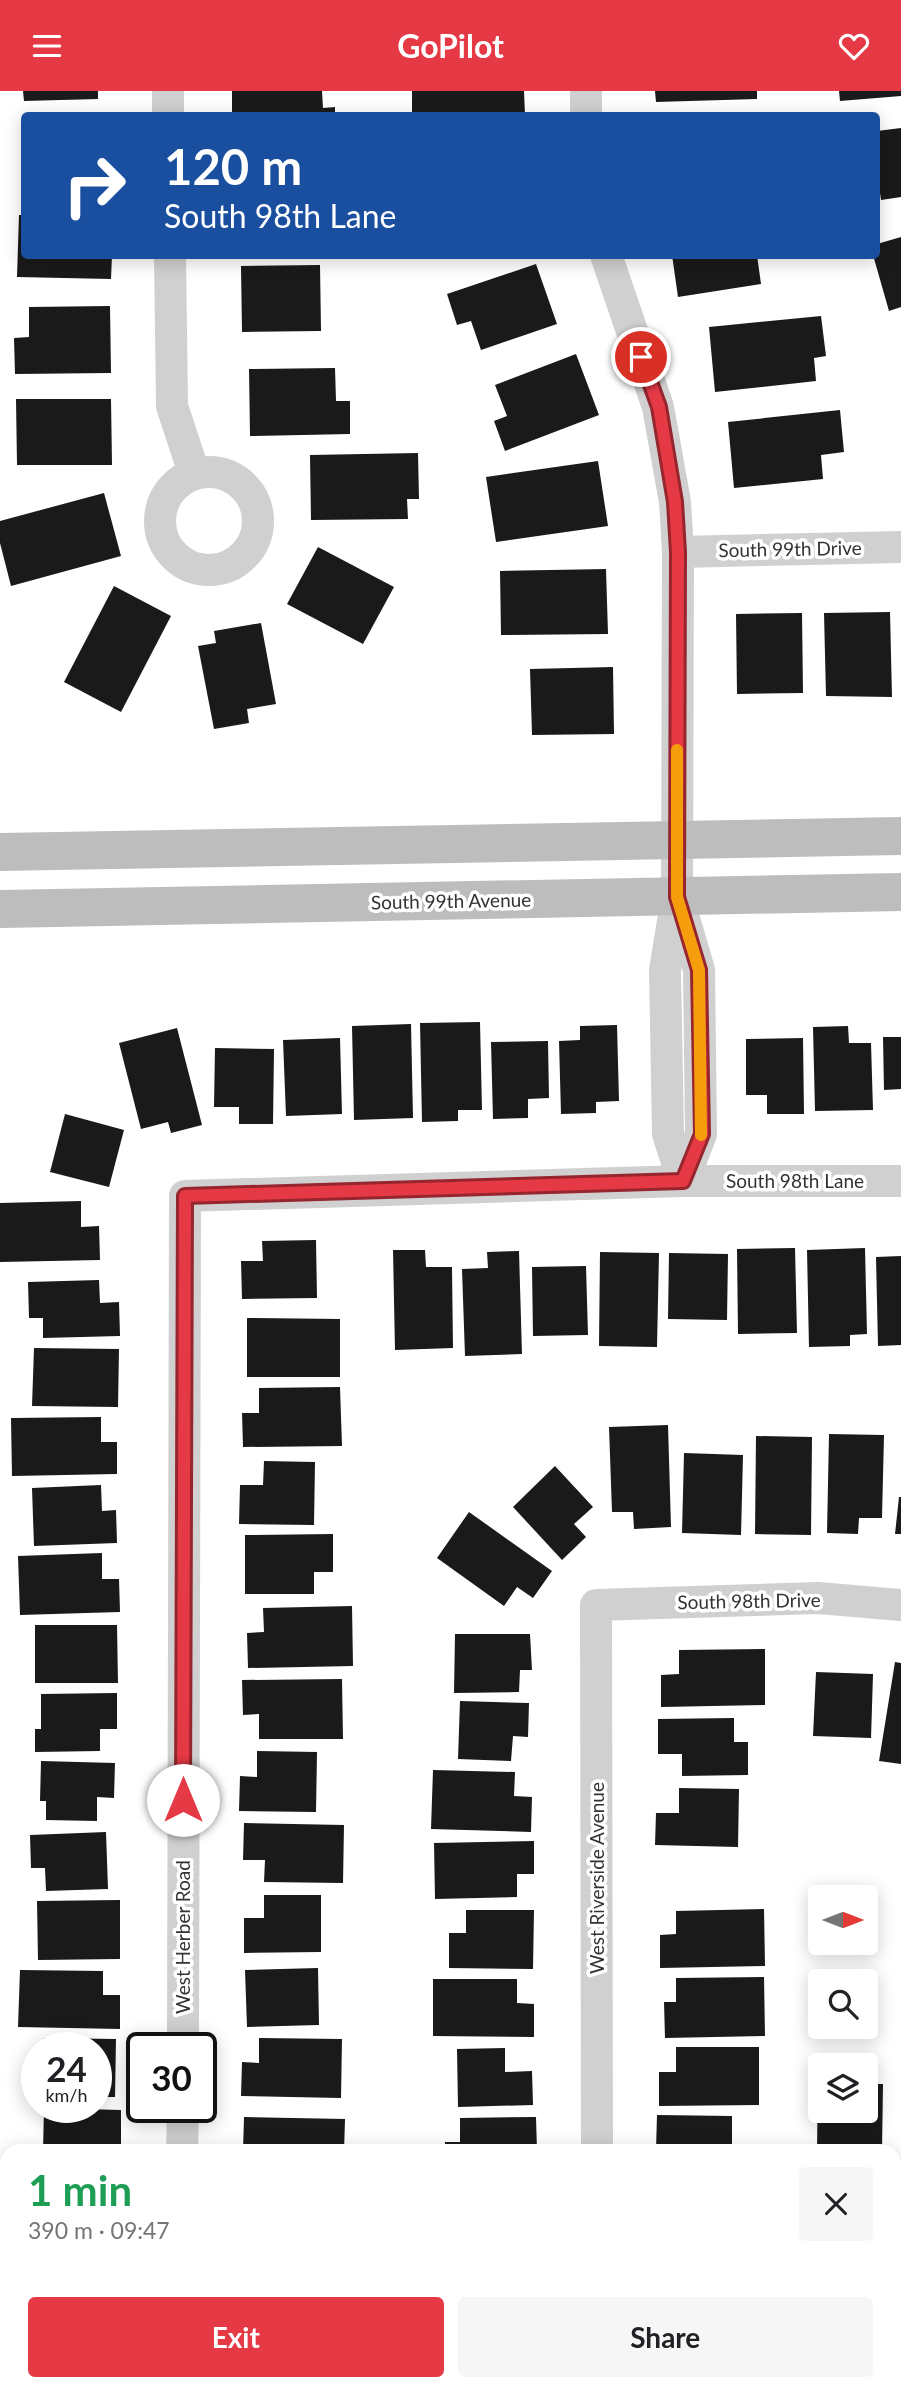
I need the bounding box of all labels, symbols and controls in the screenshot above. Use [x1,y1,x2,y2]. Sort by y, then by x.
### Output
text: GoPilot [397,26,504,65]
icon: menu [28,27,66,65]
icon: heart [835,27,873,65]
text: 120 m [164,137,302,195]
icon: right [49,140,140,231]
text: South 98th Lane [164,196,397,235]
pin [611,327,671,387]
icon: arrive [622,338,660,376]
street label: South 99th Drive [718,536,862,561]
street label: South 99th Avenue [371,888,531,913]
street label: South 98th Lane [726,1169,864,1192]
street label: South 98th Drive [677,1588,821,1613]
position arrow [146,1763,220,1837]
street label: West Riverside Avenue [585,1782,608,1974]
street label: West Herber Road [171,1860,194,2014]
north arrow [808,1885,878,1955]
map controls [808,1885,878,2123]
button: search [808,1969,878,2039]
speed limit sign: 30 [126,2032,217,2123]
text: 24 [46,2047,87,2089]
button: layers [808,2053,878,2123]
text: km/h [45,2084,88,2106]
text: 1 min [28,2165,132,2215]
button: close [799,2167,873,2241]
text: 390 m · 09:47 [28,2216,170,2244]
button: Exit [28,2297,444,2377]
button: Share [458,2297,873,2377]

